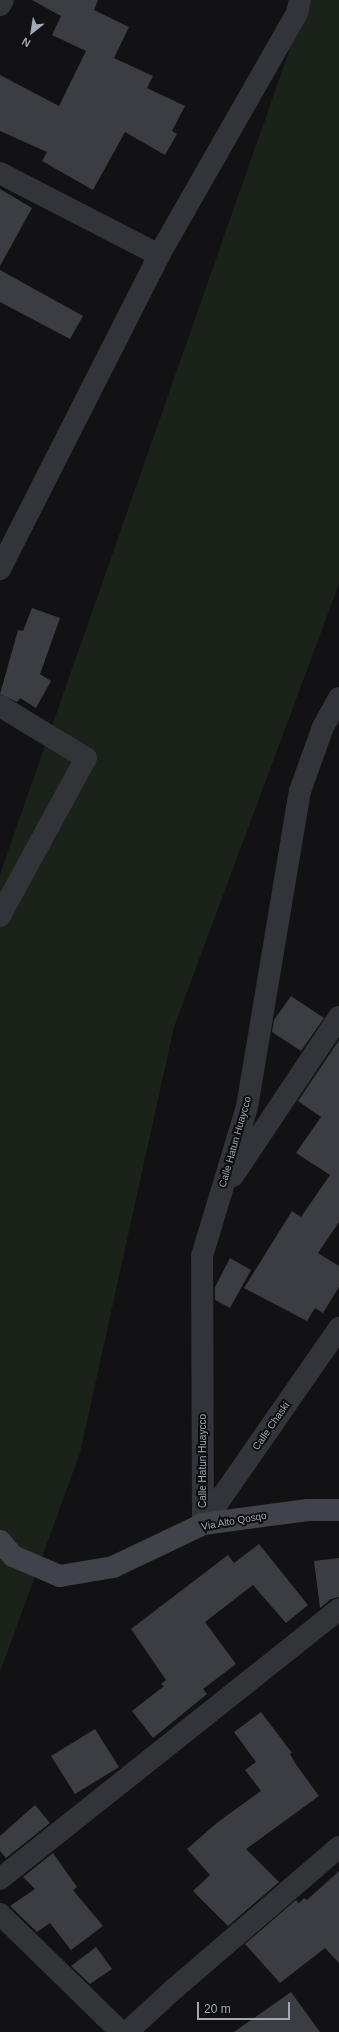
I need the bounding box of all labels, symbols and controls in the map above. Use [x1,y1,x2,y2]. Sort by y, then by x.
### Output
north arrow [12,12,52,52]
text: N [20,35,32,50]
street label: Calle Hatun Huaycco [216,1095,254,1189]
street label: Calle Chaski [250,1400,292,1452]
street label: Calle Hatun Huaycco [197,1414,209,1508]
street label: Via Alto Qosqo [200,1509,268,1533]
scale bar [199,1994,292,2020]
text: 20 m [204,2002,231,2016]

